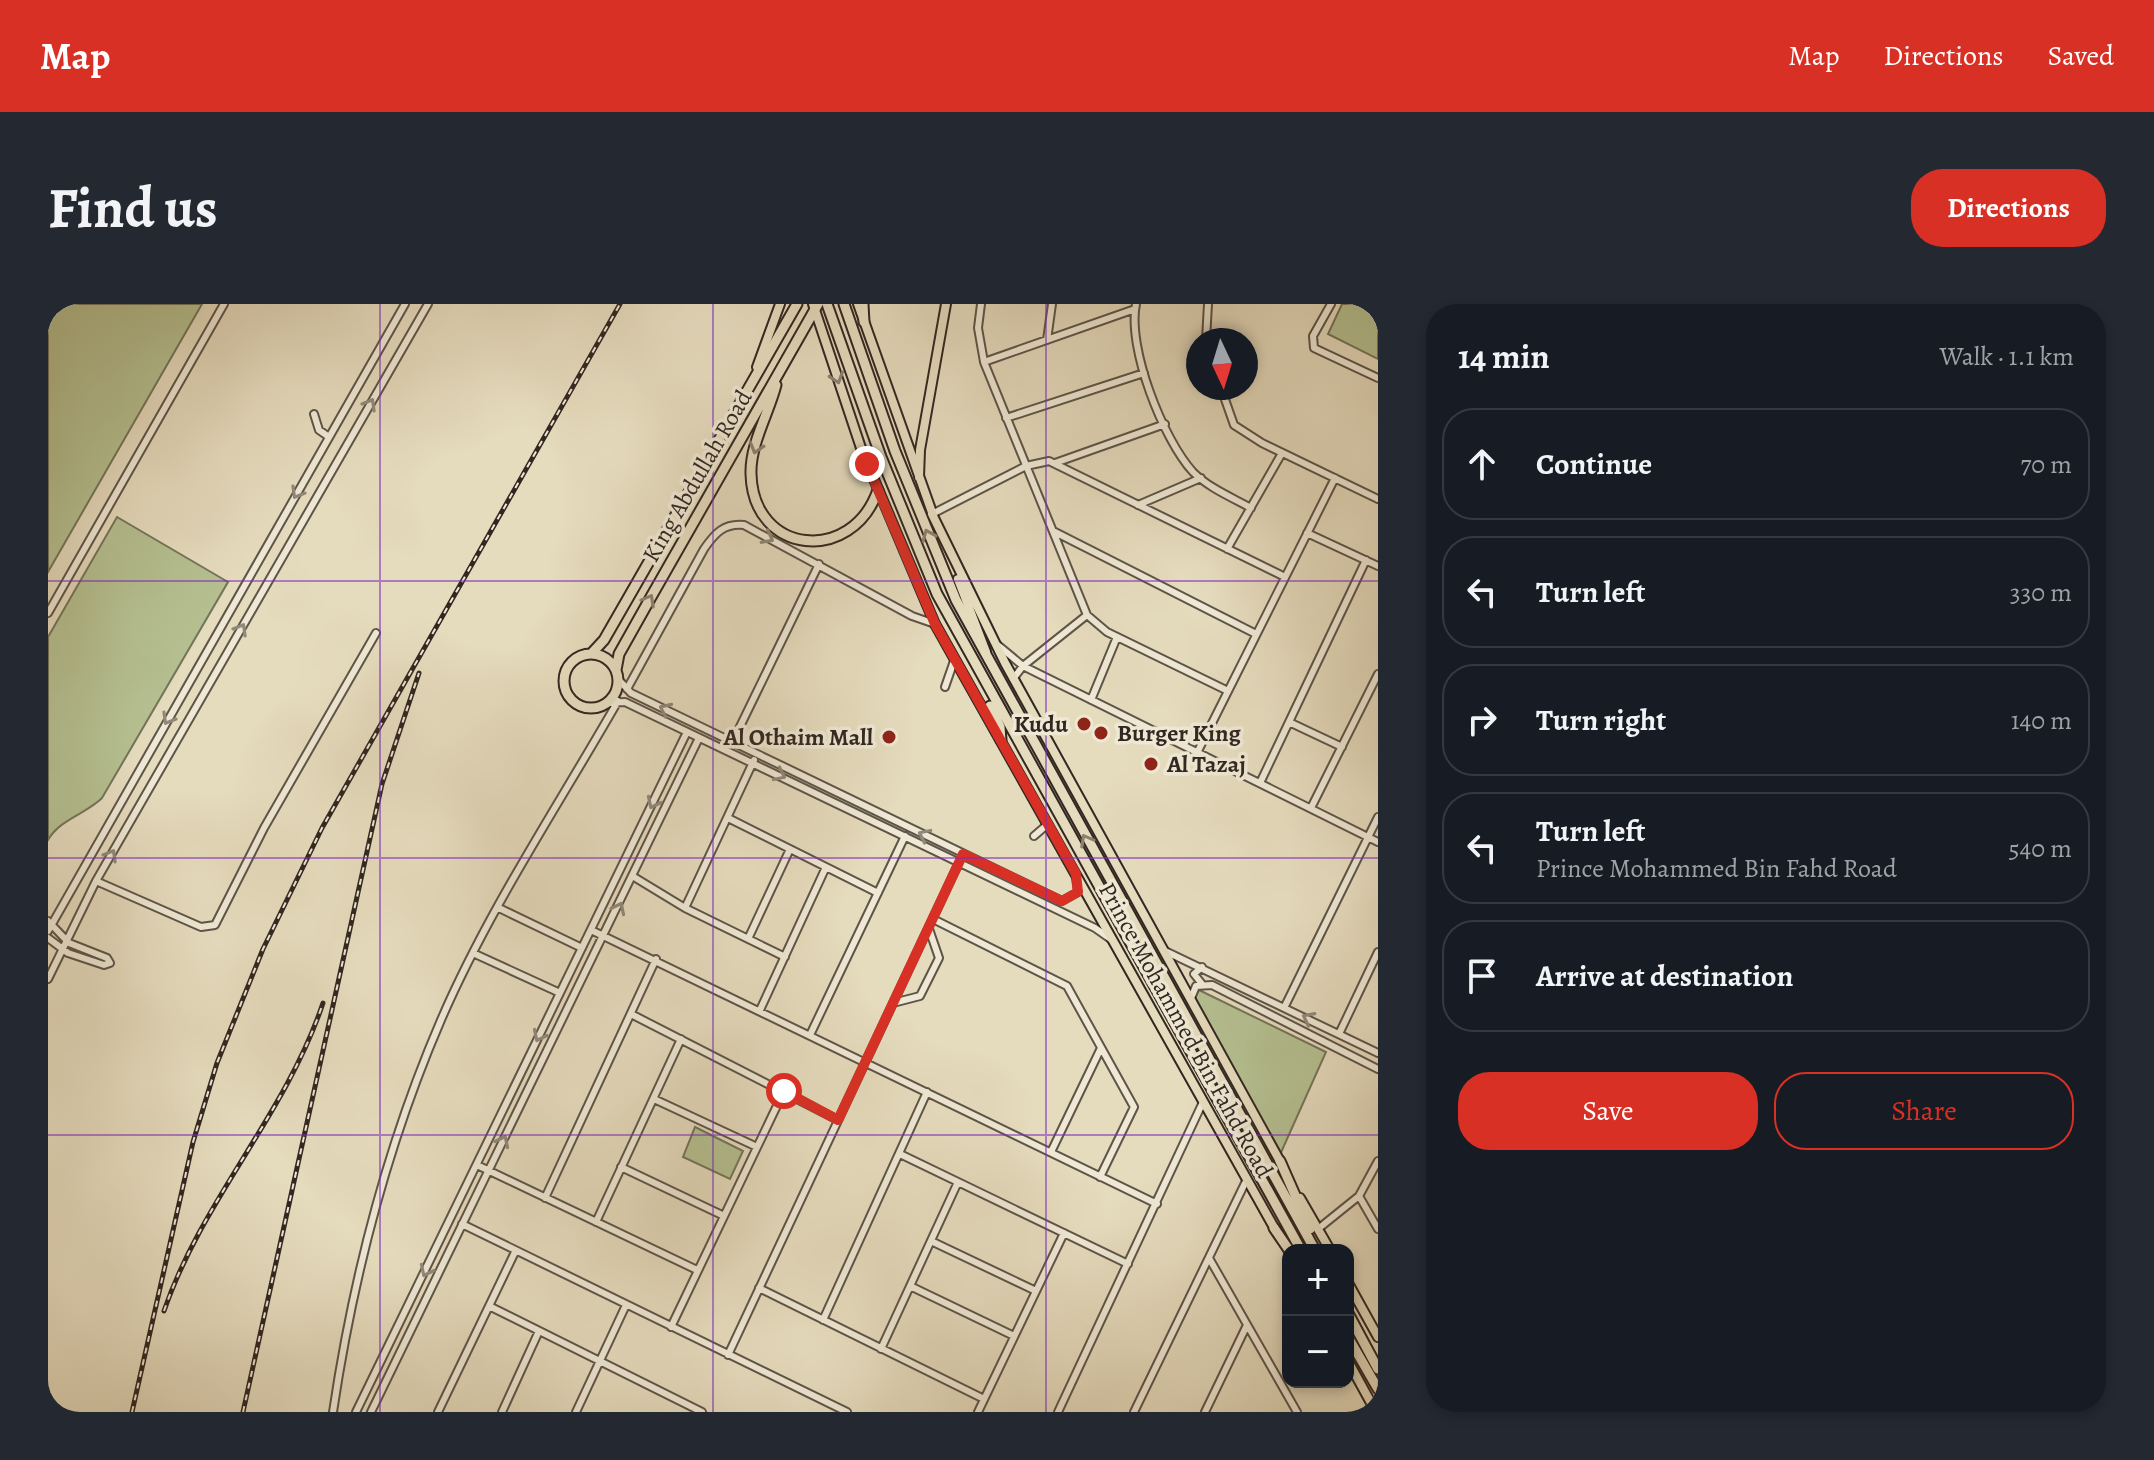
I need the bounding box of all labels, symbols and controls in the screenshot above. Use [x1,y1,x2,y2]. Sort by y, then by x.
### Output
text: Map [40,30,110,82]
text: Map [1788,37,1839,75]
text: Directions [1883,37,2004,75]
text: Saved [2048,37,2114,75]
button: Directions [1911,169,2106,247]
text: Find us [48,170,218,246]
north arrow [1186,328,1258,400]
text: 14 min [1458,333,1550,380]
text: Walk · 1.1 km [1940,339,2074,374]
one-way arrow [828,370,844,384]
street label: King Abdullah Road [635,384,759,568]
one-way arrow [360,398,376,413]
one-way arrow [749,441,765,455]
icon: ahead [1460,442,1504,486]
text: Continue [1536,444,1652,484]
route end [849,446,885,482]
text: 70 m [2020,447,2072,482]
one-way arrow [291,484,307,499]
one-way arrow [760,528,775,543]
one-way arrow [921,529,937,543]
icon: left [1460,570,1504,614]
text: Turn left [1536,572,1645,612]
text: 330 m [2010,575,2072,610]
one-way arrow [639,595,655,609]
one-way arrow [231,624,247,638]
icon: right [1460,698,1504,742]
text: Turn right [1536,700,1666,740]
one-way arrow [659,703,673,719]
text: 140 m [2011,703,2072,738]
place label: Kudu [1014,708,1069,740]
one-way arrow [162,710,178,725]
marker: Kudu [1075,715,1093,733]
place label: Burger King [1117,717,1241,749]
place label: Al Othaim Mall [722,721,874,753]
marker: Burger King [1092,724,1110,742]
marker: Al Othaim Mall [880,728,898,746]
place label: Al Tazaj [1166,748,1246,780]
marker: Al Tazaj [1142,755,1160,773]
one-way arrow [772,765,787,781]
one-way arrow [647,794,663,809]
text: Turn left [1536,811,1645,851]
icon: left [1460,826,1504,870]
one-way arrow [918,829,932,845]
text: 540 m [2008,831,2072,866]
one-way arrow [1080,834,1095,848]
one-way arrow [102,849,117,863]
text: Prince Mohammed Bin Fahd Road [1536,851,1897,886]
street label: Prince Mohammed Bin Fahd Road [1091,877,1281,1184]
one-way arrow [609,901,624,916]
icon: arrive [1460,954,1504,998]
text: Arrive at destination [1536,956,1793,996]
one-way arrow [1302,1013,1317,1028]
one-way arrow [533,1028,549,1043]
button: Save [1458,1072,1758,1150]
button: Share [1774,1072,2074,1150]
route start [766,1073,802,1109]
one-way arrow [493,1134,509,1149]
map controls [1282,1244,1354,1388]
button: + [1282,1244,1354,1316]
one-way arrow [420,1262,436,1277]
button: − [1282,1316,1354,1388]

